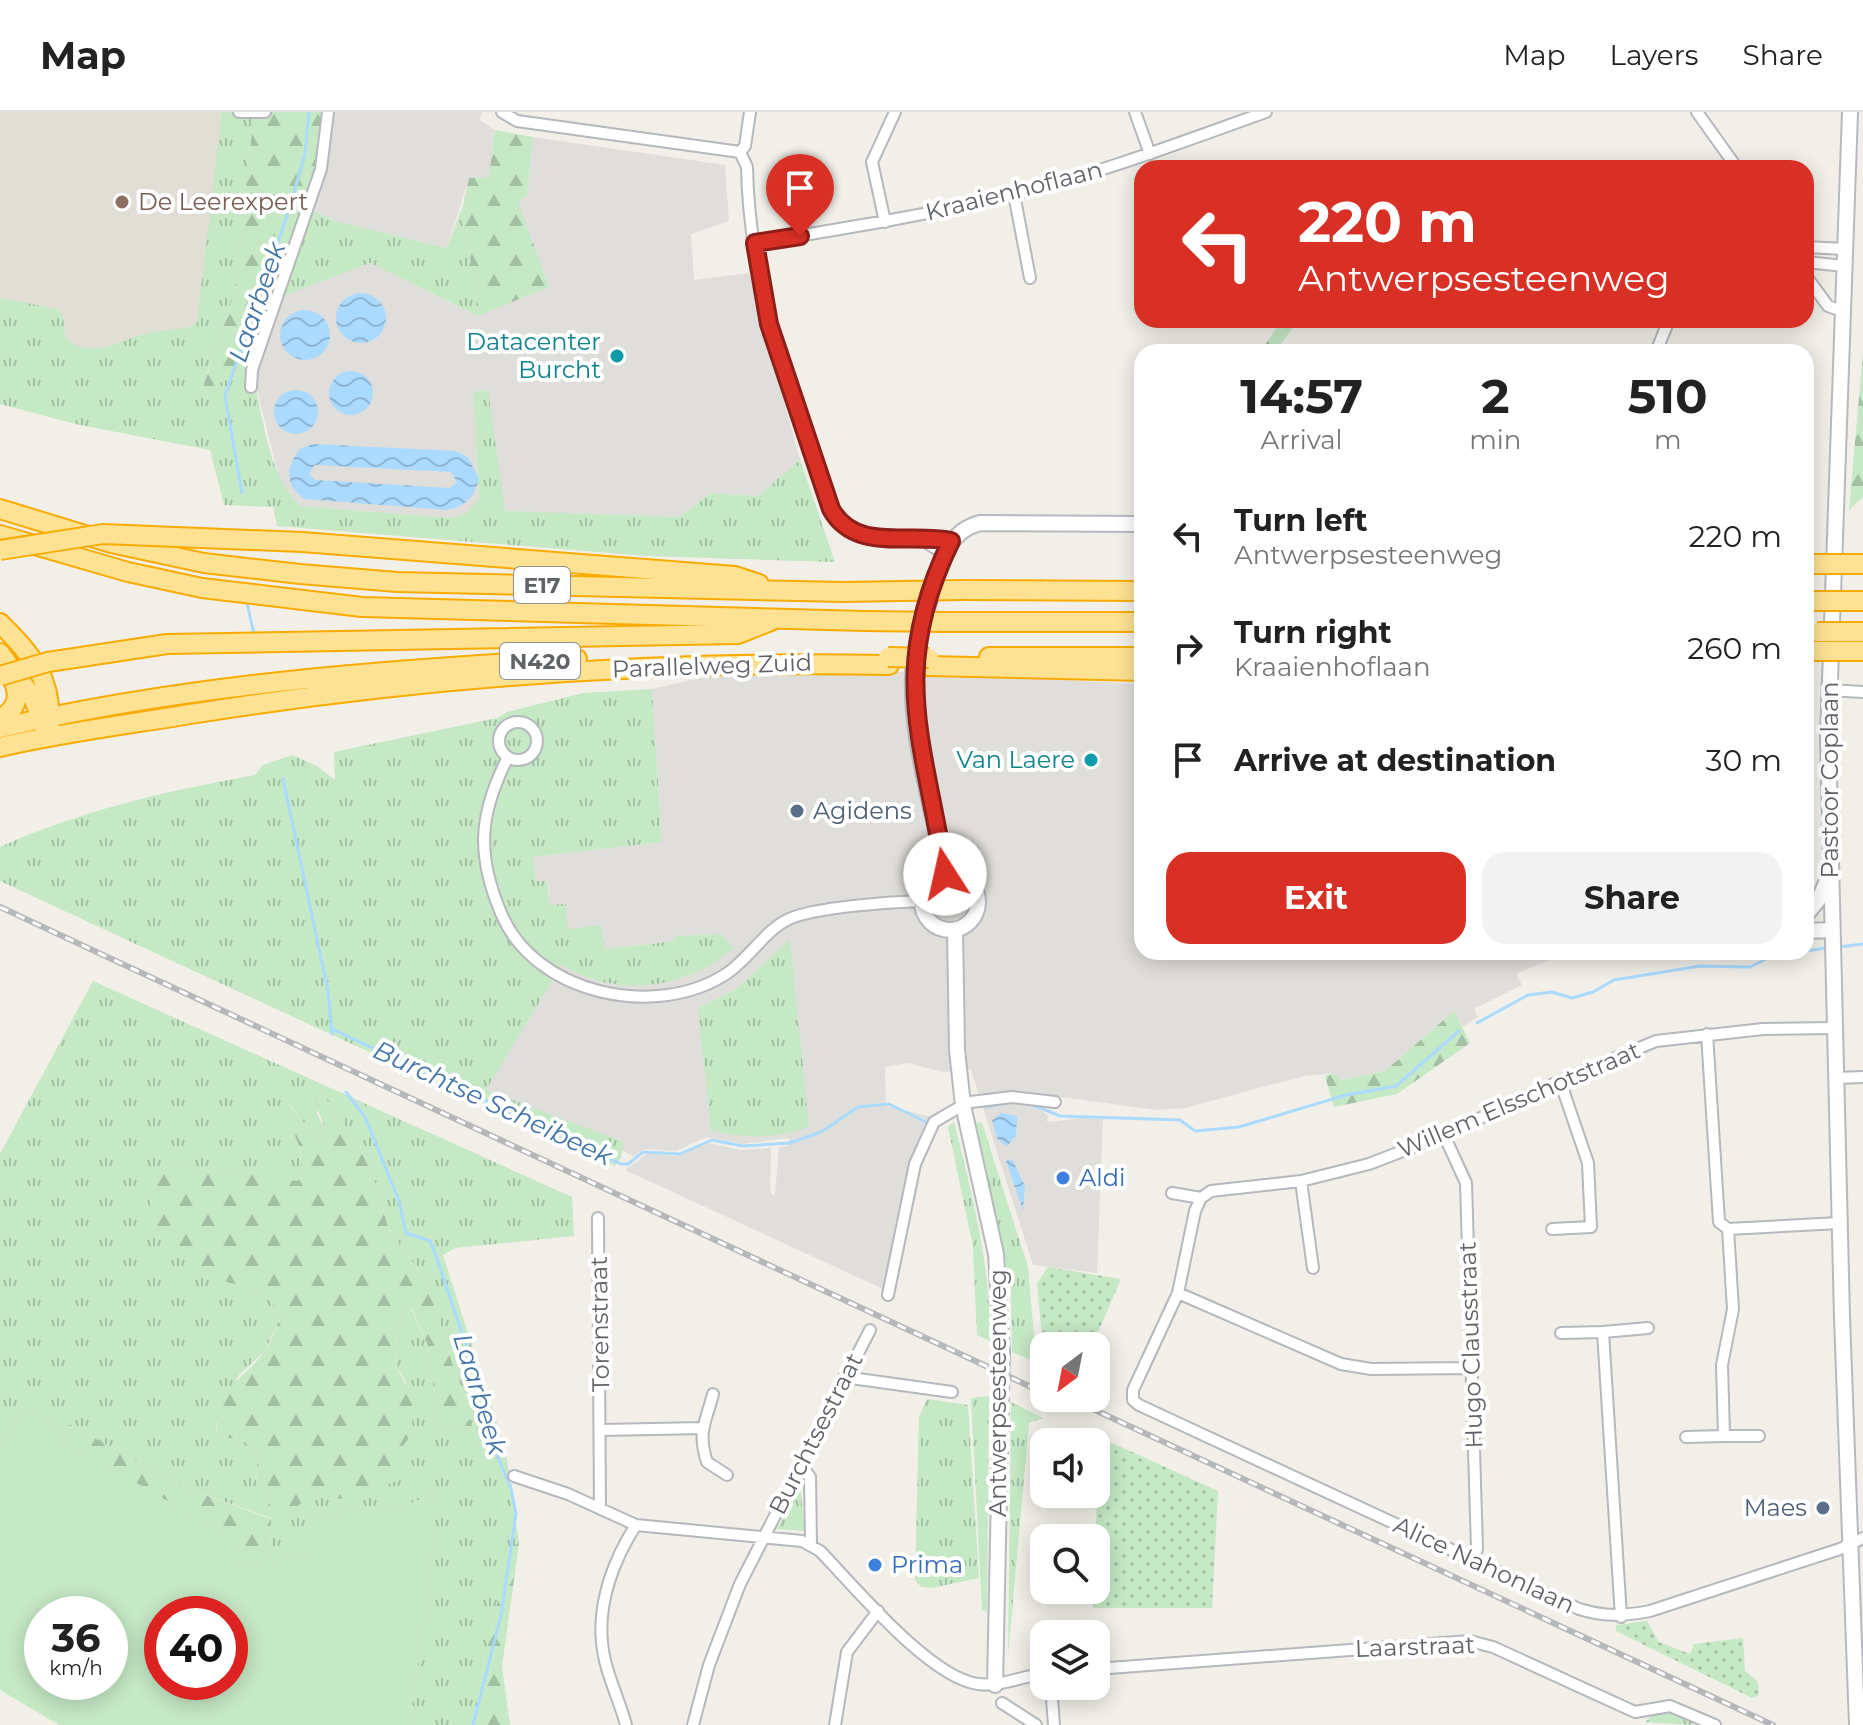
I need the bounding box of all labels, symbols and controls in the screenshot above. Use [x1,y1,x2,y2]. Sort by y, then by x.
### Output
text: Map [40,32,126,79]
text: Map [1503,38,1566,72]
text: Layers [1610,38,1699,72]
text: Share [1743,38,1823,72]
pin [766,154,834,236]
street label: Kraaienhoflaan [922,155,1105,227]
icon: arrive [778,166,822,210]
place label: De Leerexpert [138,187,309,216]
text: 220 m [1298,188,1477,256]
icon: left [1166,192,1270,296]
marker: De Leerexpert [113,193,131,211]
water label: Laarbeek [222,236,293,366]
text: Antwerpsesteenweg [1298,256,1670,300]
place label: Datacenter Burcht [466,327,601,384]
marker: Datacenter Burcht [608,347,626,365]
text: 14:57 [1240,367,1363,425]
text: 2 [1481,367,1509,425]
text: 510 [1628,367,1708,425]
text: Arrival [1261,424,1343,456]
text: min [1469,424,1521,456]
text: m [1654,424,1682,456]
text: Turn left [1234,502,1367,539]
icon: left [1166,514,1210,558]
text: 220 m [1688,518,1782,555]
text: Antwerpsesteenweg [1234,539,1502,571]
road number: E17 [514,567,570,603]
text: Turn right [1234,614,1391,651]
icon: right [1166,626,1210,670]
text: 260 m [1687,630,1782,667]
road number: N420 [500,643,580,679]
street label: Parallelweg Zuid [612,648,812,683]
text: Kraaienhoflaan [1234,651,1431,683]
street label: Pastoor Coplaan [1815,682,1844,878]
icon: arrive [1166,738,1210,782]
text: Arrive at destination [1234,742,1556,779]
text: 30 m [1706,742,1782,779]
place label: Van Laere [956,745,1075,774]
marker: Van Laere [1082,751,1100,769]
place label: Agidens [813,796,912,825]
marker: Agidens [788,802,806,820]
position arrow [903,832,987,916]
button: Exit [1166,852,1466,944]
button: Share [1482,852,1782,944]
water label: Burchtse Scheibeek [368,1034,619,1173]
street label: Willem Elsschotstraat [1393,1035,1645,1164]
place label: Aldi [1079,1163,1125,1192]
marker: Aldi [1054,1169,1072,1187]
street label: Hugo Clausstraat [1452,1241,1489,1449]
street label: Torenstraat [584,1256,615,1392]
street label: Antwerpsesteenweg [983,1269,1012,1517]
water label: Laarbeek [446,1330,514,1460]
north arrow [1030,1332,1110,1412]
map controls [1030,1332,1110,1700]
street label: Burchtsestraat [762,1348,869,1519]
button: sound [1030,1428,1110,1508]
place label: Maes [1744,1493,1807,1522]
marker: Maes [1814,1499,1832,1517]
street label: Alice Nahonlaan [1389,1510,1579,1619]
button: search [1030,1524,1110,1604]
place label: Prima [891,1550,963,1579]
marker: Prima [866,1556,884,1574]
speed limit sign: 40 [144,1596,248,1700]
text: 36 [51,1613,101,1662]
button: layers [1030,1620,1110,1700]
street label: Laarstraat [1354,1630,1476,1663]
text: km/h [49,1656,103,1680]

